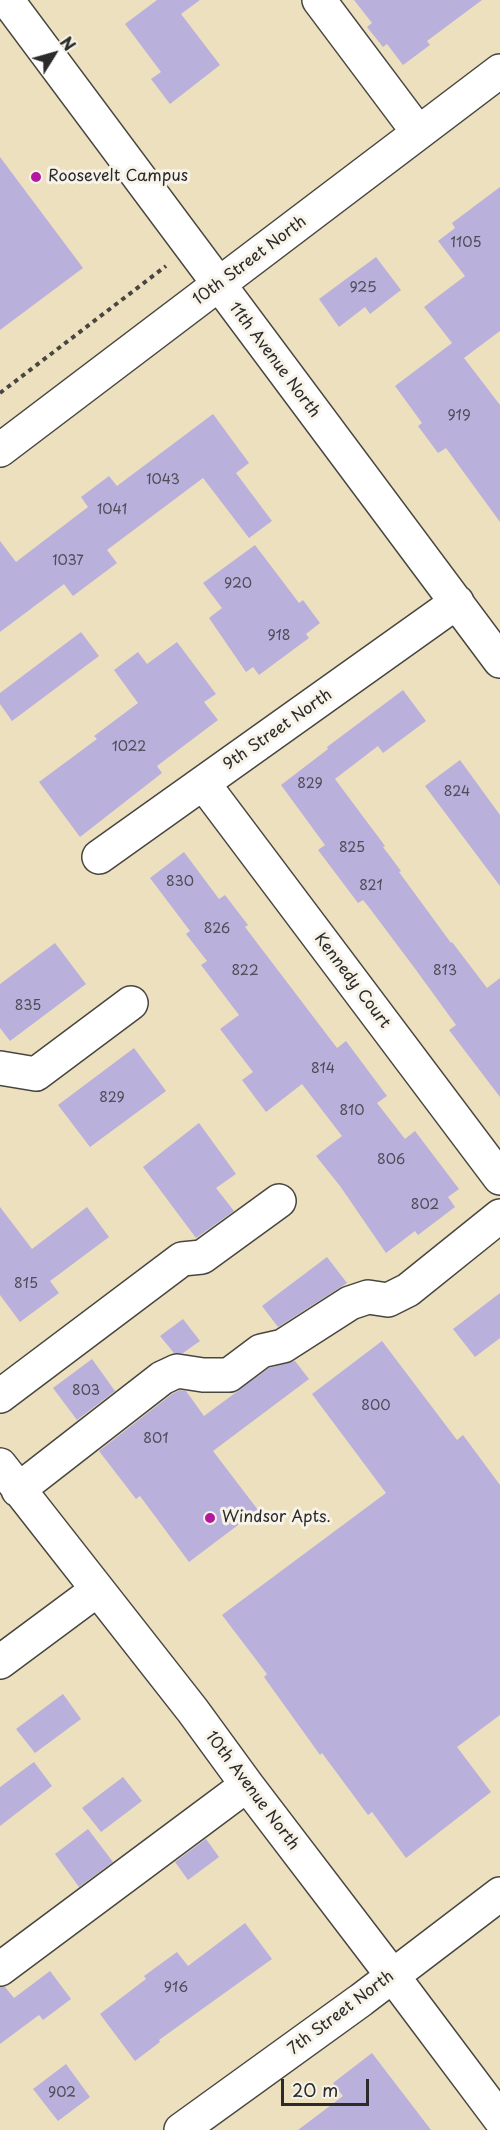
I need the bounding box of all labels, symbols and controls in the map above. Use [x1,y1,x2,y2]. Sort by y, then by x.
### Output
north arrow [24,24,84,84]
text: N [55,31,82,55]
place label: Roosevelt Campus [48,167,188,187]
marker: Roosevelt Campus [29,170,43,184]
street label: 10th Street North [190,212,310,310]
house number: 1105 [451,235,481,251]
house number: 925 [350,280,376,296]
street label: 11th Avenue North [224,298,324,422]
house number: 919 [447,408,471,424]
house number: 1043 [146,472,180,488]
house number: 1041 [97,502,127,518]
house number: 1037 [52,553,84,569]
house number: 920 [224,576,252,592]
house number: 918 [267,628,291,644]
street label: 9th Street North [220,685,336,775]
house number: 1022 [112,739,146,755]
house number: 829 [297,776,323,792]
house number: 824 [444,784,470,800]
house number: 825 [339,840,365,856]
house number: 830 [166,874,194,890]
house number: 821 [359,878,383,894]
house number: 826 [204,921,230,937]
street label: Kennedy Court [310,930,394,1032]
house number: 822 [231,963,259,979]
house number: 813 [433,963,457,979]
house number: 835 [15,998,41,1014]
house number: 814 [311,1061,335,1077]
house number: 829 [99,1090,125,1106]
house number: 810 [339,1103,365,1119]
house number: 806 [377,1152,405,1168]
house number: 802 [411,1197,439,1213]
house number: 815 [14,1276,38,1292]
house number: 803 [72,1383,100,1399]
house number: 800 [361,1398,391,1414]
house number: 801 [143,1431,169,1447]
place label: Windsor Apts. [222,1508,331,1528]
marker: Windsor Apts. [203,1511,217,1525]
street label: 10th Avenue North [201,1728,303,1854]
street label: 7th Street North [284,1967,398,2059]
house number: 916 [164,1980,188,1996]
scale bar [284,2067,372,2105]
text: 20 m [292,2076,338,2103]
house number: 902 [48,2085,76,2101]

